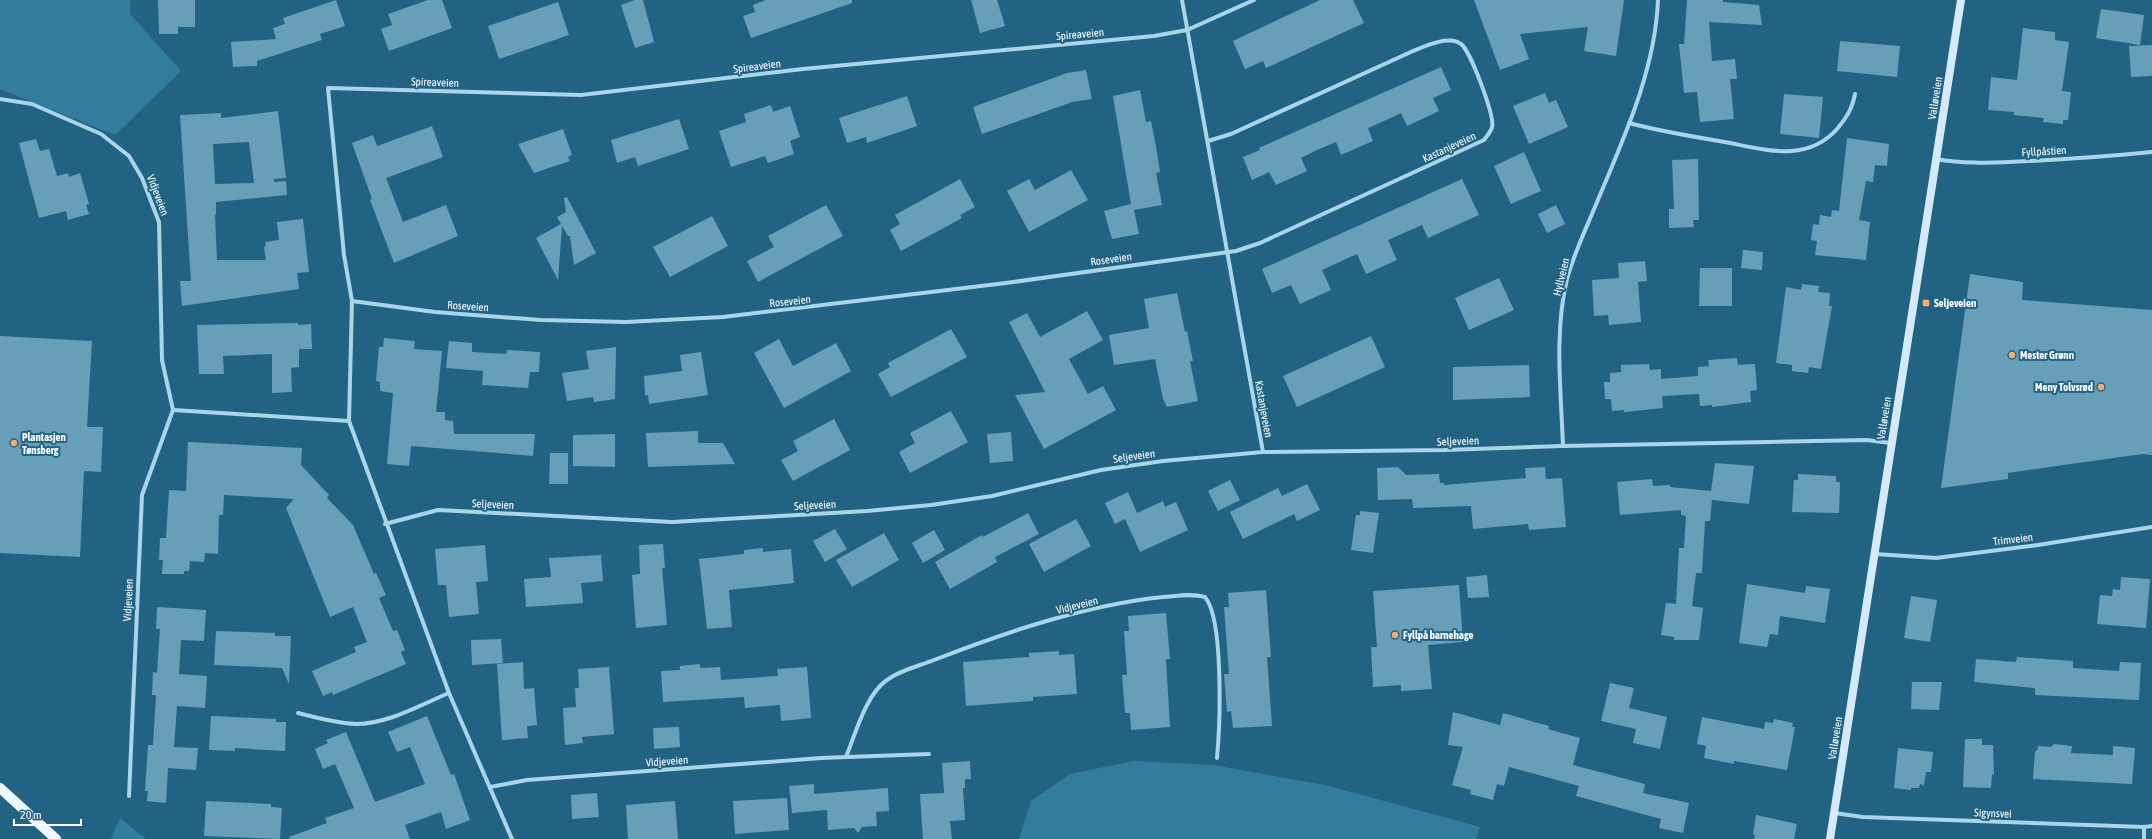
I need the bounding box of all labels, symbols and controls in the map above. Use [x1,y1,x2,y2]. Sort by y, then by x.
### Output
street label: Spireaveien [1056,26,1104,42]
street label: Spireaveien [732,57,782,75]
street label: Spireaveien [411,75,459,89]
street label: Valløveien [1926,76,1944,120]
street label: Kastanjeveien [1420,129,1478,165]
street label: Fyllpåstien [2021,144,2067,158]
street label: Vidjeveien [145,173,171,217]
street label: Roseveien [1090,250,1132,268]
street label: Hyllveien [1550,257,1572,297]
street label: Roseveien [769,293,811,309]
place label: Seljeveien [1934,297,1976,309]
marker: Seljeveien [1921,298,1931,308]
street label: Roseveien [447,299,489,313]
place label: Mester Grønn [2020,349,2074,361]
marker: Mester Grønn [2007,350,2017,360]
street label: Kastanjeveien [1253,380,1275,438]
place label: Meny Tolvsrød [2035,381,2093,393]
marker: Meny Tolvsrød [2096,382,2106,392]
street label: Valløveien [1875,396,1893,440]
place label: Plantasjen Tønsberg [22,431,66,456]
street label: Seljeveien [1437,434,1479,448]
marker: Plantasjen Tønsberg [9,438,19,448]
street label: Seljeveien [1112,447,1156,465]
street label: Seljeveien [472,497,514,511]
street label: Seljeveien [794,498,836,512]
street label: Trimveien [1992,531,2034,547]
street label: Vidjeveien [121,578,135,622]
street label: Vidjeveien [1055,594,1099,616]
place label: Fyllpå barnehage [1403,629,1474,641]
marker: Fyllpå barnehage [1390,630,1400,640]
street label: Valløveien [1826,716,1844,760]
street label: Vidjeveien [645,754,689,768]
scale bar [14,801,81,827]
street label: Sigynsvei [1974,806,2012,820]
text: 20 m [20,808,42,822]

